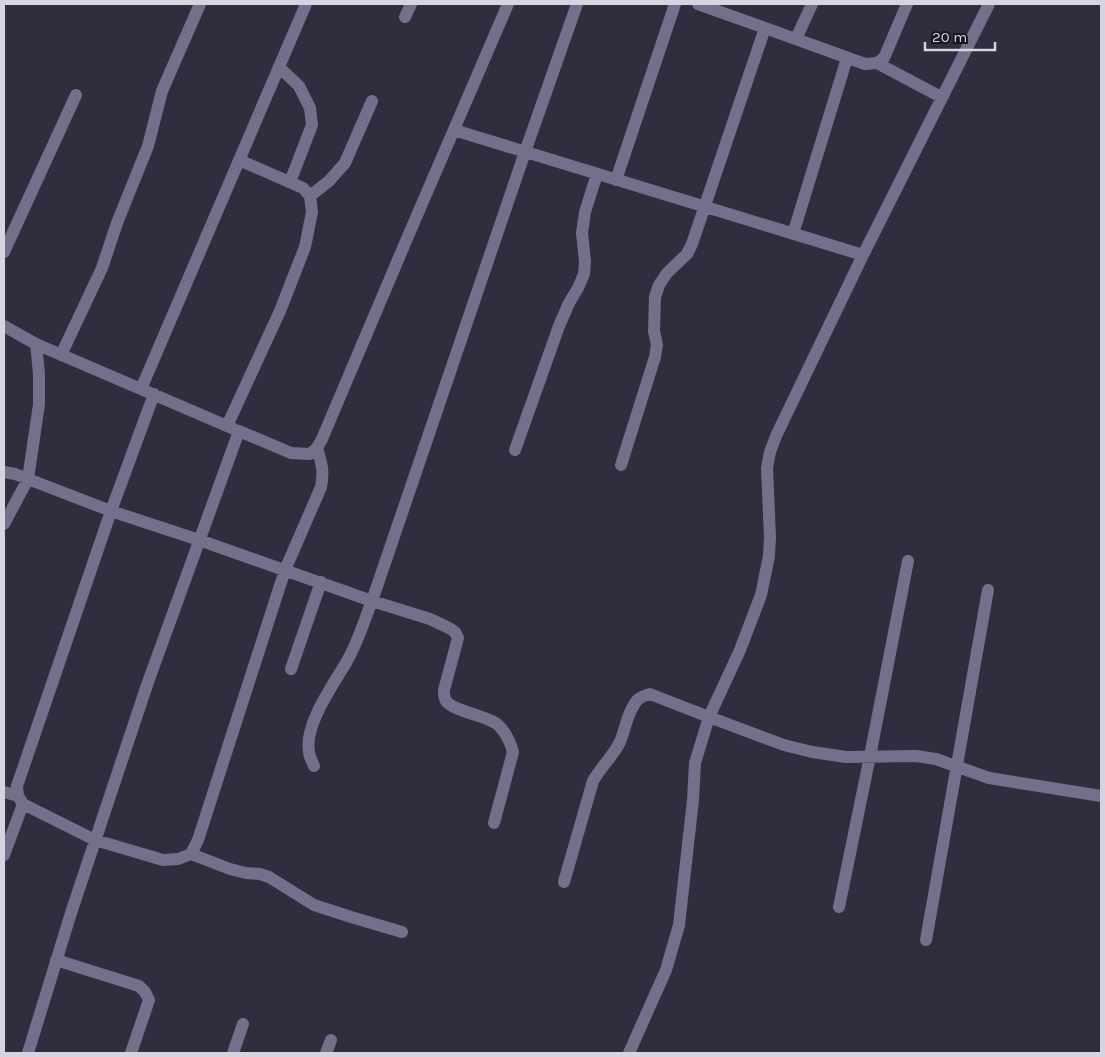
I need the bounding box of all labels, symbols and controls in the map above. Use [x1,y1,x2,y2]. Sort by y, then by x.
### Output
scale bar [925,20,995,52]
text: 20 m [932,28,967,46]

